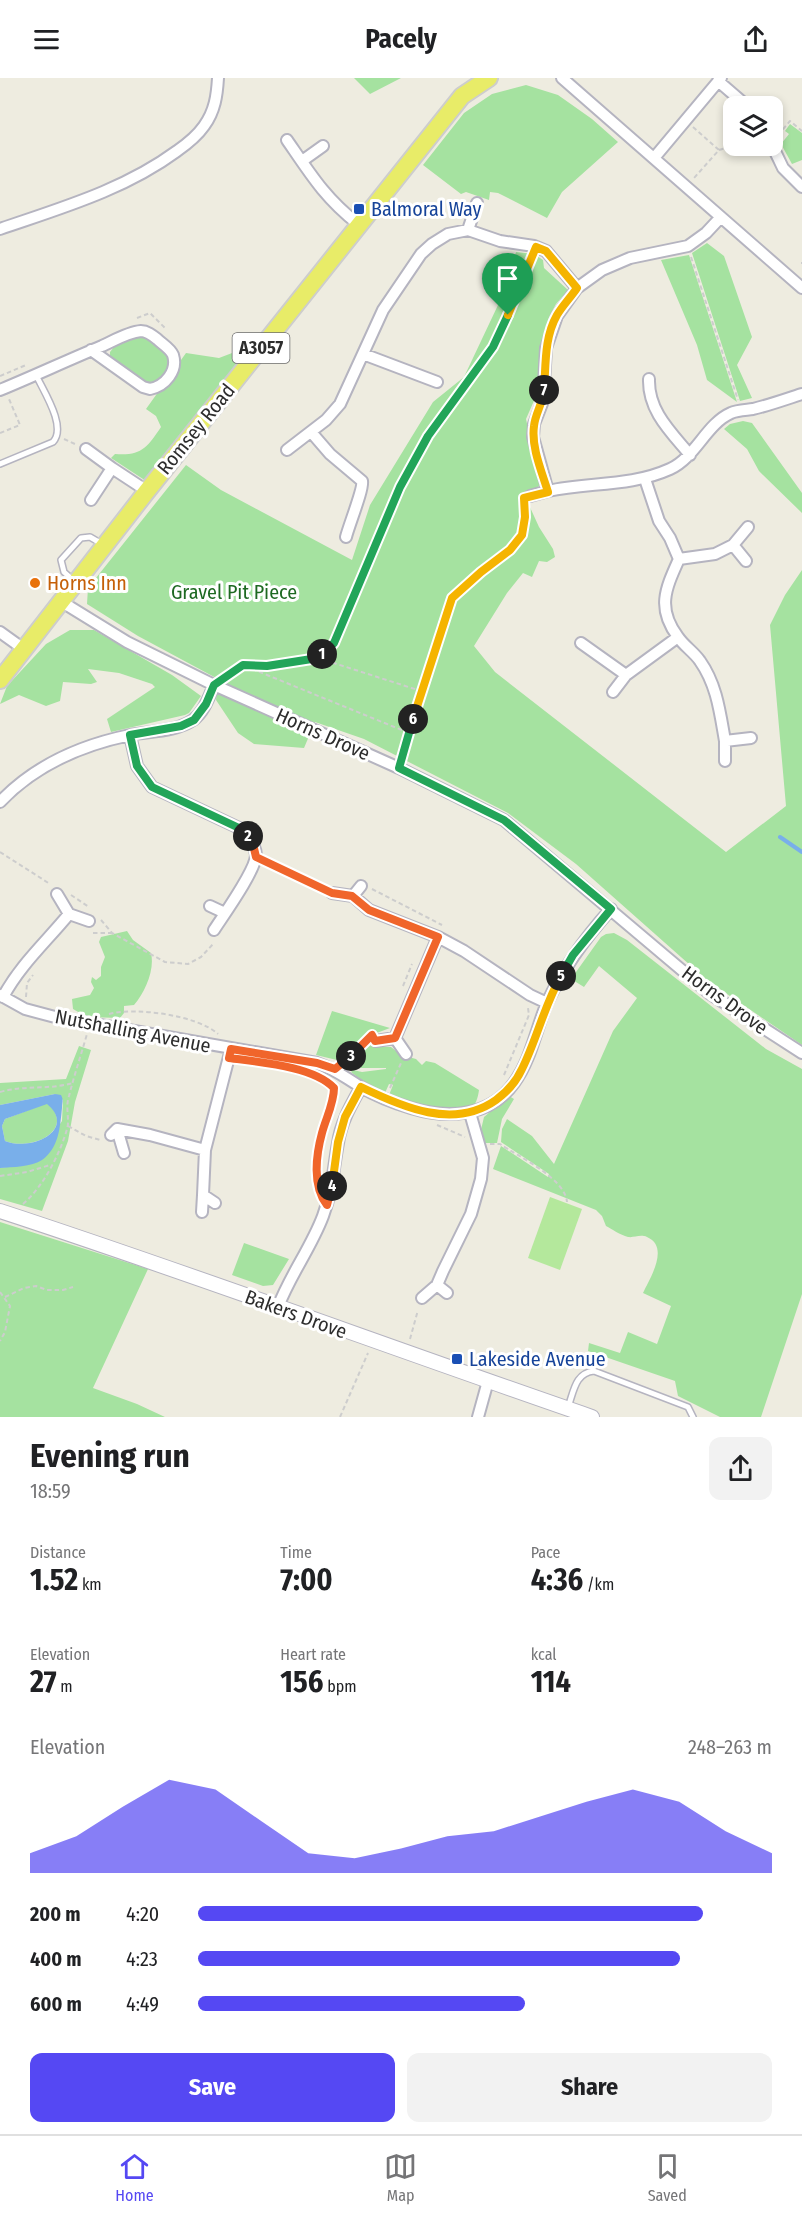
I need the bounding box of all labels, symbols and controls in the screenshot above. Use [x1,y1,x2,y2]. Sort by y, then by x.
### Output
icon: menu [30,23,63,56]
text: Pacely [365,23,437,55]
icon: share [739,23,772,56]
map controls [723,96,783,156]
button: layers [723,96,783,156]
place label: Balmoral Way [371,197,482,221]
marker: Balmoral Way [352,202,366,216]
pin [482,253,533,315]
icon: arrive [491,262,524,295]
road number: A3057 [232,333,290,363]
pin: 7 [529,375,559,405]
street label: Romsey Road [152,379,240,479]
text: 7 [541,380,547,399]
place label: Horns Inn [47,571,127,595]
marker: Horns Inn [28,576,42,590]
park label: Gravel Pit Piece [171,580,297,604]
pin: 1 [307,639,337,669]
text: 1 [319,644,325,663]
street label: Horns Drove [272,703,374,765]
pin: 6 [398,704,428,734]
text: 6 [409,709,417,728]
pin: 2 [233,821,263,851]
text: 2 [244,826,252,845]
pin: 5 [546,961,576,991]
street label: Horns Drove [677,961,773,1039]
text: 5 [557,966,565,985]
street label: Nutshalling Avenue [53,1004,213,1058]
pin: 3 [336,1041,366,1071]
text: 3 [347,1046,355,1065]
pin: 4 [317,1171,347,1201]
text: 4 [328,1176,336,1195]
street label: Bakers Drove [242,1284,350,1344]
place label: Lakeside Avenue [469,1347,606,1371]
marker: Lakeside Avenue [450,1352,464,1366]
text: Evening run [30,1436,190,1476]
button: share [709,1437,772,1500]
text: 18:59 [30,1479,71,1503]
text: Distance [30,1543,86,1562]
text: Time [280,1543,312,1562]
text: Pace [531,1543,560,1562]
text: 1.52 [30,1562,78,1598]
text: 7:00 [280,1562,333,1598]
text: 4:36 [531,1562,583,1598]
text: km [78,1575,102,1594]
text: /km [583,1575,614,1594]
text: Elevation [30,1645,90,1664]
text: Heart rate [280,1645,346,1664]
text: kcal [531,1645,557,1664]
text: 27 [30,1664,57,1700]
text: 156 [280,1664,323,1700]
text: 114 [531,1664,571,1700]
text: m [57,1677,73,1696]
text: bpm [323,1677,357,1696]
text: Elevation [30,1735,105,1759]
text: 248–263 m [688,1735,772,1759]
text: 200 m [30,1902,81,1926]
text: 4:20 [126,1902,159,1926]
text: 400 m [30,1947,82,1971]
text: 4:23 [126,1947,158,1971]
text: 600 m [30,1992,82,2016]
text: 4:49 [126,1992,159,2016]
button: Save [30,2053,395,2122]
button: Share [407,2053,772,2122]
tab: Home [115,2150,154,2205]
tab: Map [384,2150,417,2205]
tab: Saved [648,2150,687,2205]

